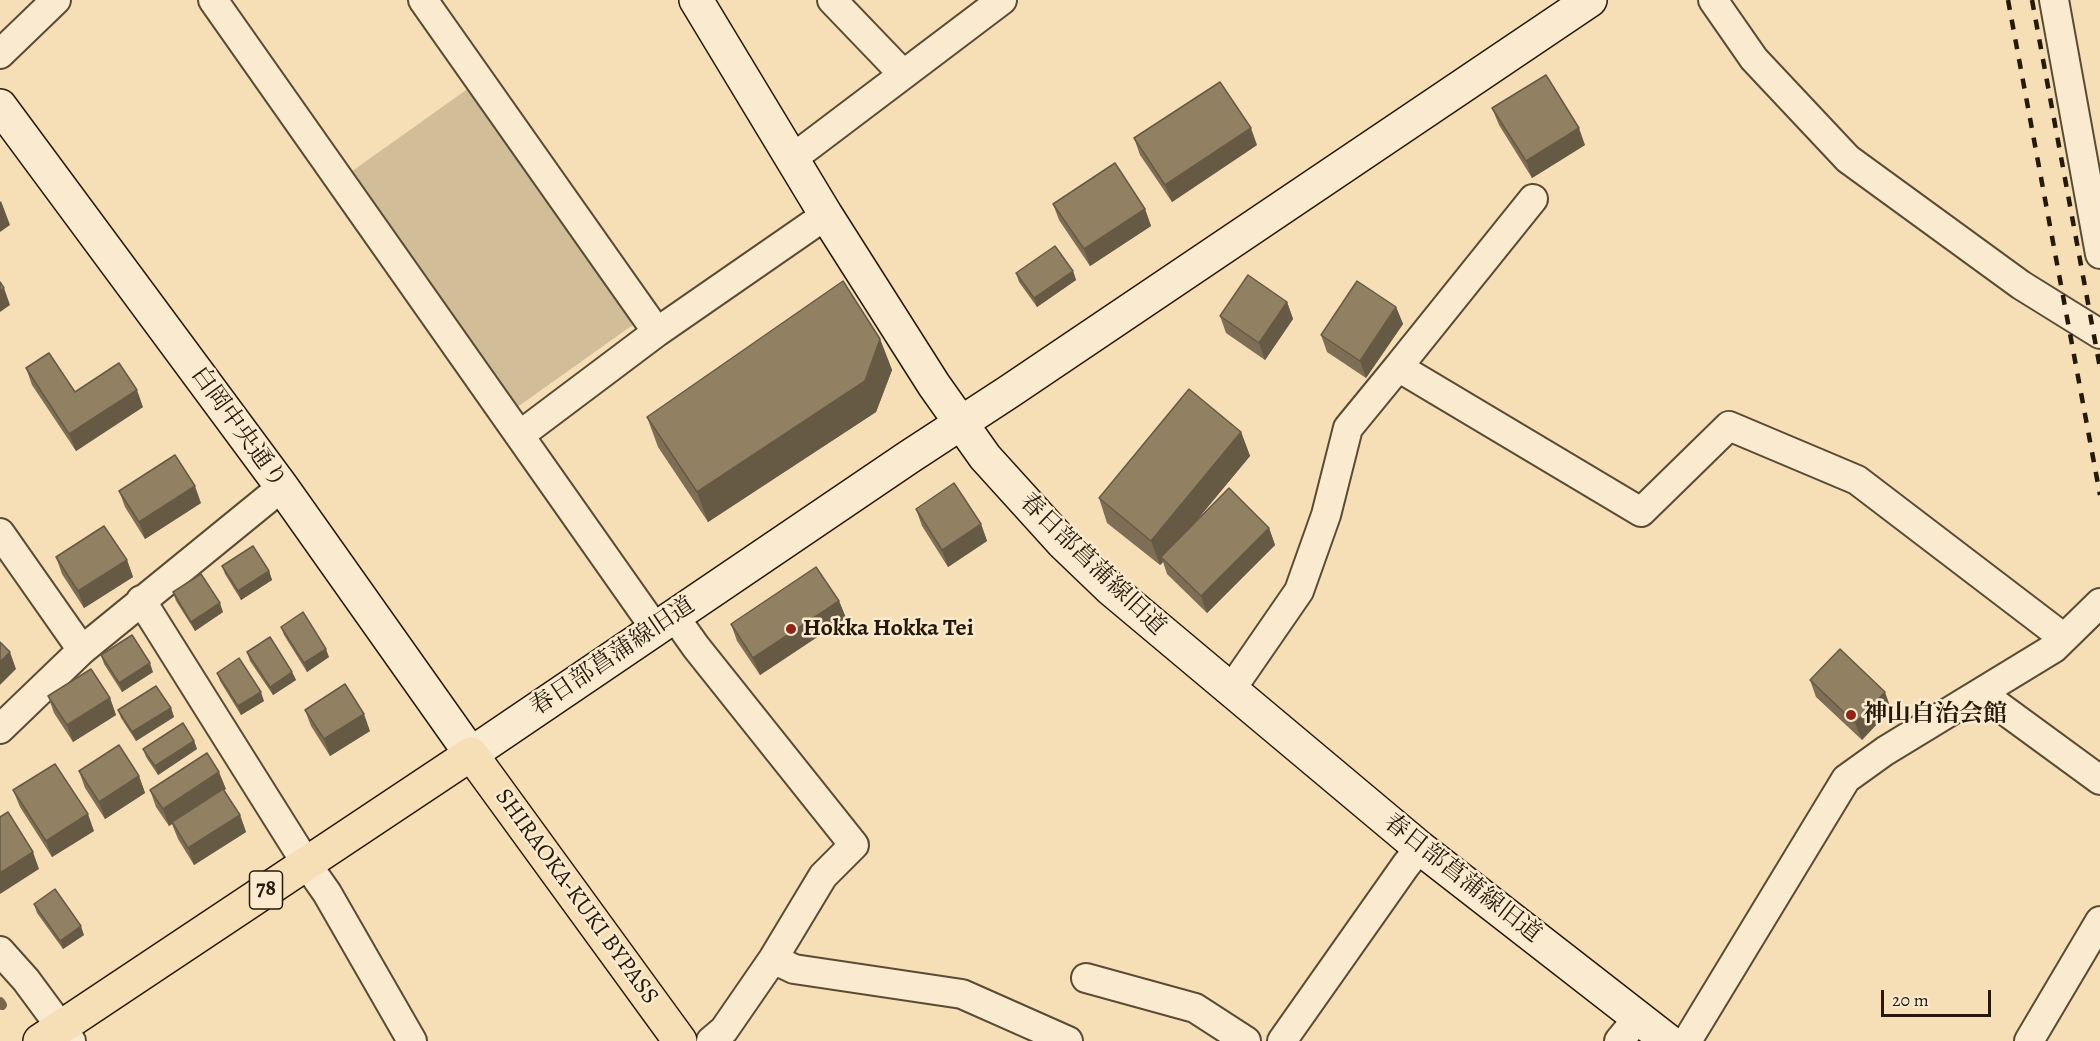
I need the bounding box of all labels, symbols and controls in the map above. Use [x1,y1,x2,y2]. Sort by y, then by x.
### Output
street label: 白岡中央通り [184,361,292,495]
street label: 春日部菖蒲線旧道 [1013,488,1171,642]
street label: 春日部菖蒲線旧道 [525,591,701,723]
place label: Hokka Hokka Tei [803,615,974,643]
marker: Hokka Hokka Tei [784,622,798,636]
place label: 神山自治会館 [1863,701,2007,729]
marker: 神山自治会館 [1844,708,1858,722]
street label: SHIRAOKA-KUKI BYPASS [488,784,664,1010]
street label: 春日部菖蒲線旧道 [1377,809,1547,949]
road number: 78 [250,871,282,909]
scale bar [1884,978,1994,1016]
text: 20 m [1892,988,1929,1012]

